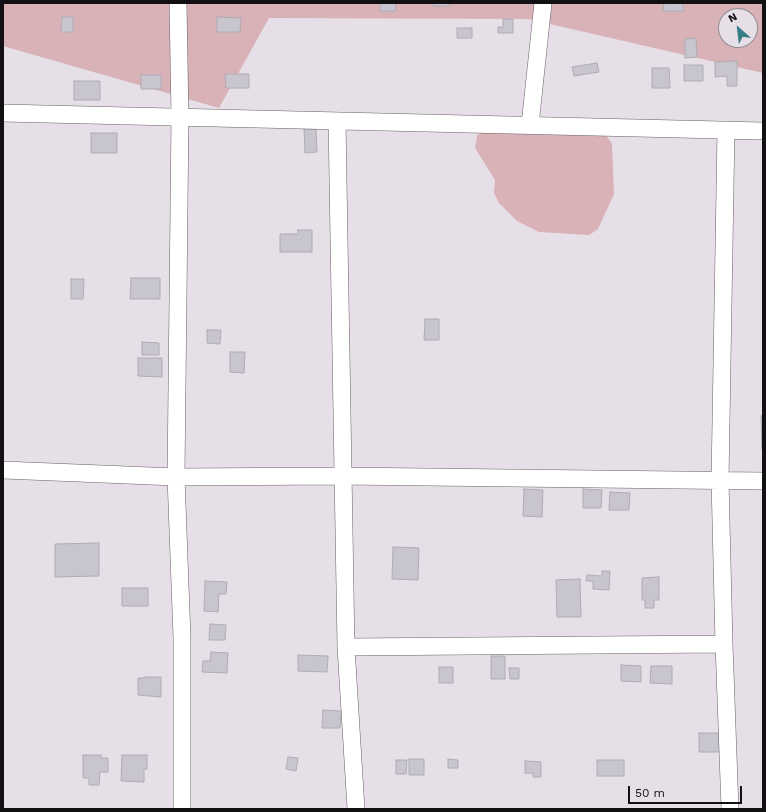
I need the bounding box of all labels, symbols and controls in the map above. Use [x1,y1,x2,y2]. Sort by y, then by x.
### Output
north arrow [718,8,758,48]
text: N [726,10,739,25]
scale bar [630,778,744,804]
text: 50 m [635,786,665,800]

